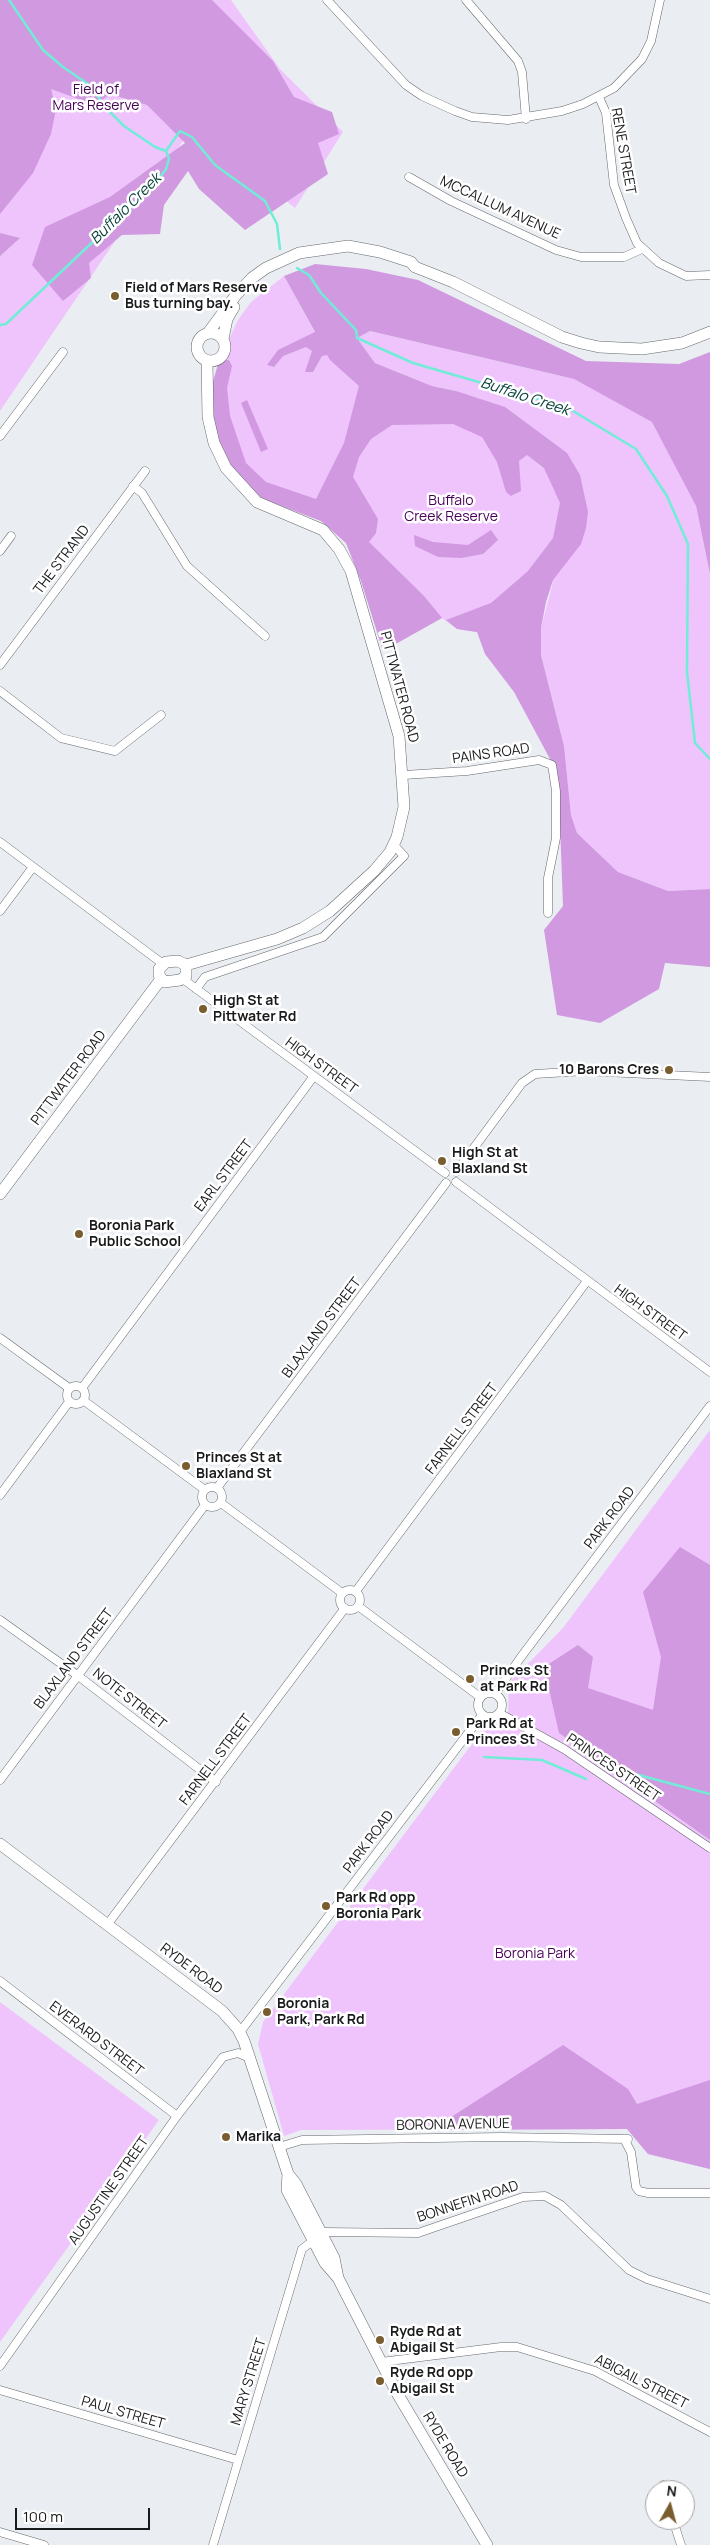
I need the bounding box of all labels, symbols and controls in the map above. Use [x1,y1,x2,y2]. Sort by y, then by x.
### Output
park label: Field of Mars Reserve [52,82,140,114]
street label: RENE STREET [607,107,639,195]
water label: Buffalo Creek [87,170,165,248]
street label: MCCALLUM AVENUE [437,173,563,243]
place label: Field of Mars Reserve Bus turning bay. [125,280,268,312]
marker: Field of Mars Reserve Bus turning bay. [109,290,121,302]
water label: Buffalo Creek [478,374,572,420]
park label: Buffalo Creek Reserve [404,493,498,526]
street label: THE STRAND [31,522,93,598]
street label: PITTWATER ROAD [376,630,422,744]
street label: PAINS ROAD [451,740,531,768]
place label: High St at Pittwater Rd [213,993,296,1026]
marker: High St at Pittwater Rd [197,1003,209,1015]
street label: PITTWATER ROAD [28,1027,110,1129]
street label: HIGH STREET [282,1034,360,1098]
place label: 10 Barons Cres [559,1062,659,1078]
marker: 10 Barons Cres [663,1064,675,1076]
street label: EARL STREET [191,1137,257,1215]
place label: High St at Blaxland St [452,1145,528,1178]
marker: High St at Blaxland St [436,1155,448,1167]
place label: Boronia Park Public School [89,1218,181,1250]
marker: Boronia Park Public School [73,1228,85,1240]
street label: BLAXLAND STREET [279,1275,365,1381]
street label: HIGH STREET [611,1281,689,1345]
street label: FARNELL STREET [422,1380,502,1478]
place label: Princes St at Blaxland St [196,1450,282,1482]
marker: Princes St at Blaxland St [180,1460,192,1472]
street label: PARK ROAD [581,1484,639,1552]
street label: BLAXLAND STREET [31,1606,117,1712]
place label: Princes St at Park Rd [480,1663,549,1695]
street label: NOTE STREET [89,1665,169,1733]
marker: Princes St at Park Rd [464,1673,476,1685]
street label: FARNELL STREET [176,1711,256,1809]
place label: Park Rd at Princes St [466,1716,535,1748]
marker: Park Rd at Princes St [450,1726,462,1738]
street label: PRINCES STREET [563,1730,663,1806]
street label: PARK ROAD [340,1808,398,1876]
place label: Park Rd opp Boronia Park [336,1890,421,1922]
marker: Park Rd opp Boronia Park [320,1900,332,1912]
street label: RYDE ROAD [157,1940,225,1998]
park label: Boronia Park [495,1946,575,1962]
place label: Boronia Park, Park Rd [277,1996,365,2028]
street label: EVERARD STREET [46,1998,146,2080]
marker: Boronia Park, Park Rd [261,2006,273,2018]
street label: BORONIA AVENUE [396,2116,510,2134]
place label: Marika [236,2129,281,2145]
marker: Marika [220,2131,232,2143]
street label: AUGUSTINE STREET [65,2134,153,2248]
street label: BONNEFIN ROAD [415,2178,521,2226]
place label: Ryde Rd at Abigail St [390,2324,461,2356]
marker: Ryde Rd at Abigail St [374,2334,386,2346]
street label: MARY STREET [228,2337,270,2427]
street label: ABIGAIL STREET [592,2351,690,2413]
place label: Ryde Rd opp Abigail St [390,2365,473,2398]
marker: Ryde Rd opp Abigail St [374,2375,386,2387]
street label: PAUL STREET [79,2393,167,2433]
street label: RYDE ROAD [419,2409,471,2481]
north arrow [645,2480,695,2530]
text: N [666,2481,678,2501]
scale bar [18,2498,152,2530]
text: 100 m [23,2506,63,2527]

